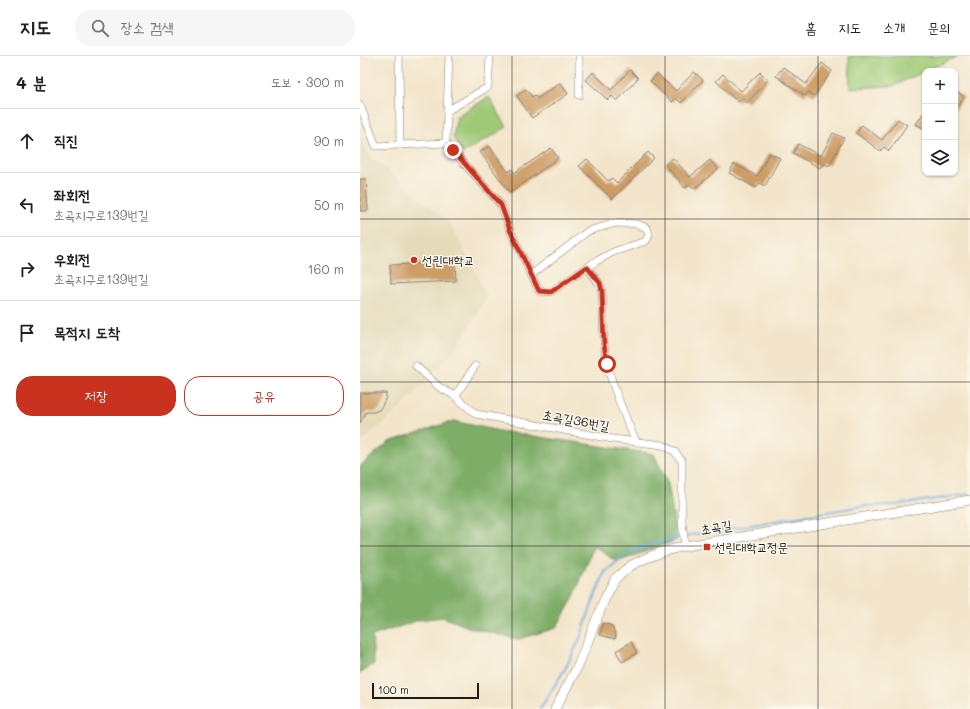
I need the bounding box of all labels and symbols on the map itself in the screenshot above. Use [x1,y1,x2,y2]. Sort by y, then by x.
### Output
route end [444,141,462,159]
place label: 선린대학교 [422,251,474,268]
marker: 선린대학교 [409,255,419,265]
route start [598,355,616,373]
street label: 초곡길36번길 [541,405,611,434]
street label: 초곡길 [699,516,733,537]
place label: 선린대학교정문 [715,538,788,555]
marker: 선린대학교정문 [702,542,712,552]
scale bar [372,681,479,700]

